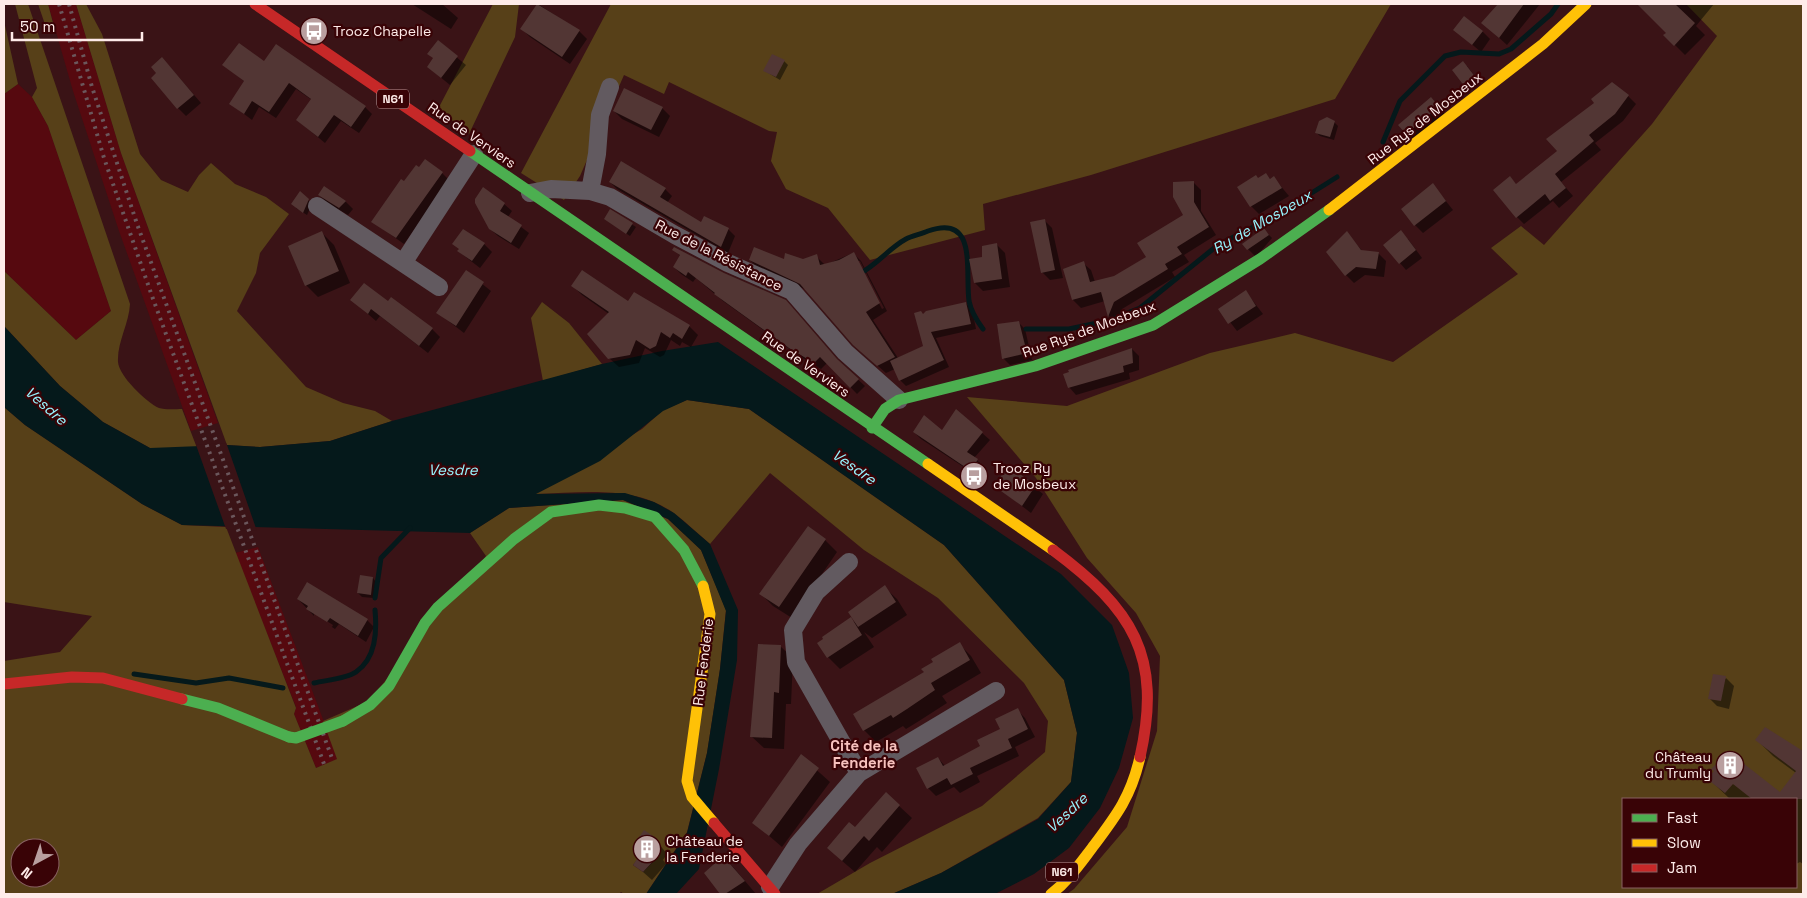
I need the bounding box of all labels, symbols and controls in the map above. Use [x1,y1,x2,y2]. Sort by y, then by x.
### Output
scale bar [12,10,142,42]
bus stop icon: Trooz Chapelle [299,16,329,46]
text: 50 m [20,17,55,36]
place label: Trooz Chapelle [333,22,431,40]
street label: Rue Rys de Mosbeux [1364,68,1486,168]
road number: N61 [377,90,409,108]
street label: Rue de Verviers [424,98,520,172]
water label: Ry de Mosbeux [1209,184,1317,258]
street label: Rue de la Résistance [652,215,786,295]
street label: Rue Rys de Mosbeux [1020,296,1158,362]
street label: Rue de Verviers [758,327,854,401]
water label: Vesdre [21,382,72,430]
water label: Vesdre [829,445,881,489]
place label: Trooz Ry de Mosbeux [993,459,1076,493]
water label: Vesdre [428,460,479,479]
bus stop icon: Trooz Ry de Mosbeux [959,461,989,491]
street label: Rue Fenderie [689,617,717,707]
district label: Cité de la Fenderie [830,736,898,772]
place label: Château du Trumly [1645,748,1711,782]
building icon: Château du Trumly [1715,750,1745,780]
water label: Vesdre [1042,788,1092,836]
legend [1622,798,1797,888]
text: Fast [1667,808,1698,827]
place label: Château de la Fenderie [666,832,743,866]
text: Slow [1667,833,1701,852]
building icon: Château de la Fenderie [632,834,662,864]
north arrow [10,838,60,888]
text: Jam [1667,858,1697,877]
road number: N61 [1046,862,1078,882]
text: N [17,863,36,883]

